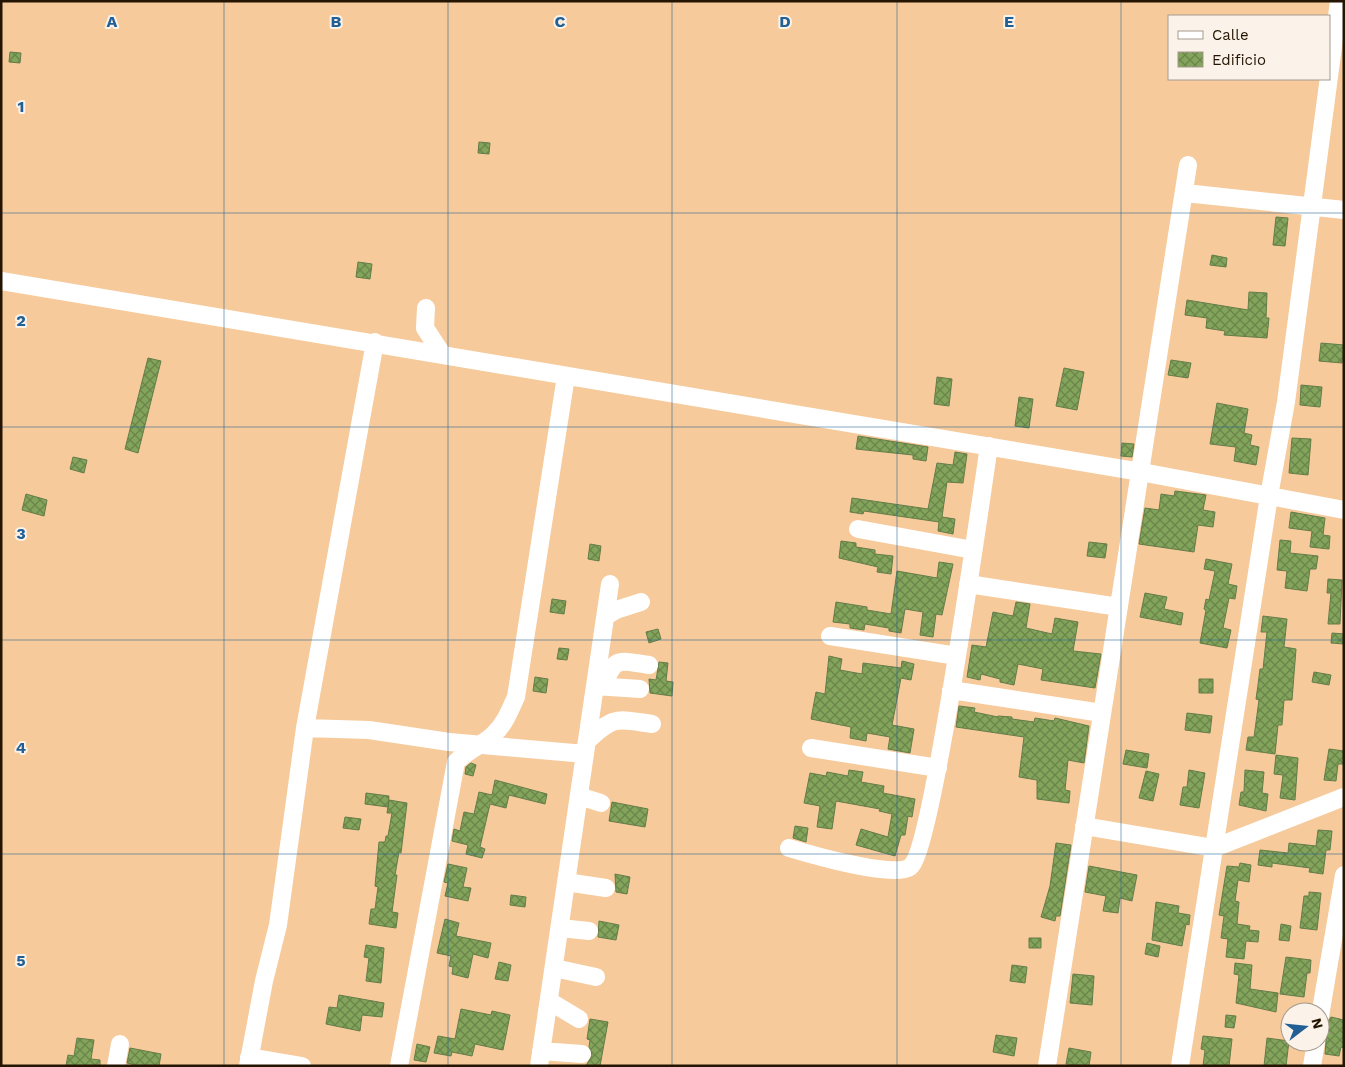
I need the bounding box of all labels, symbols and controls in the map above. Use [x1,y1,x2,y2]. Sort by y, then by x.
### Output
text: A [107,12,118,31]
text: B [331,12,342,31]
text: C [555,12,566,31]
text: D [779,12,791,31]
text: E [1004,12,1014,31]
legend [1168,15,1330,80]
text: Calle [1212,26,1249,44]
text: Edificio [1212,51,1266,69]
text: 1 [18,97,24,116]
text: 2 [16,311,26,330]
text: 3 [16,524,26,543]
text: 4 [16,738,26,757]
text: 5 [16,951,26,970]
north arrow [1280,1002,1330,1052]
text: N [1308,1016,1327,1031]

